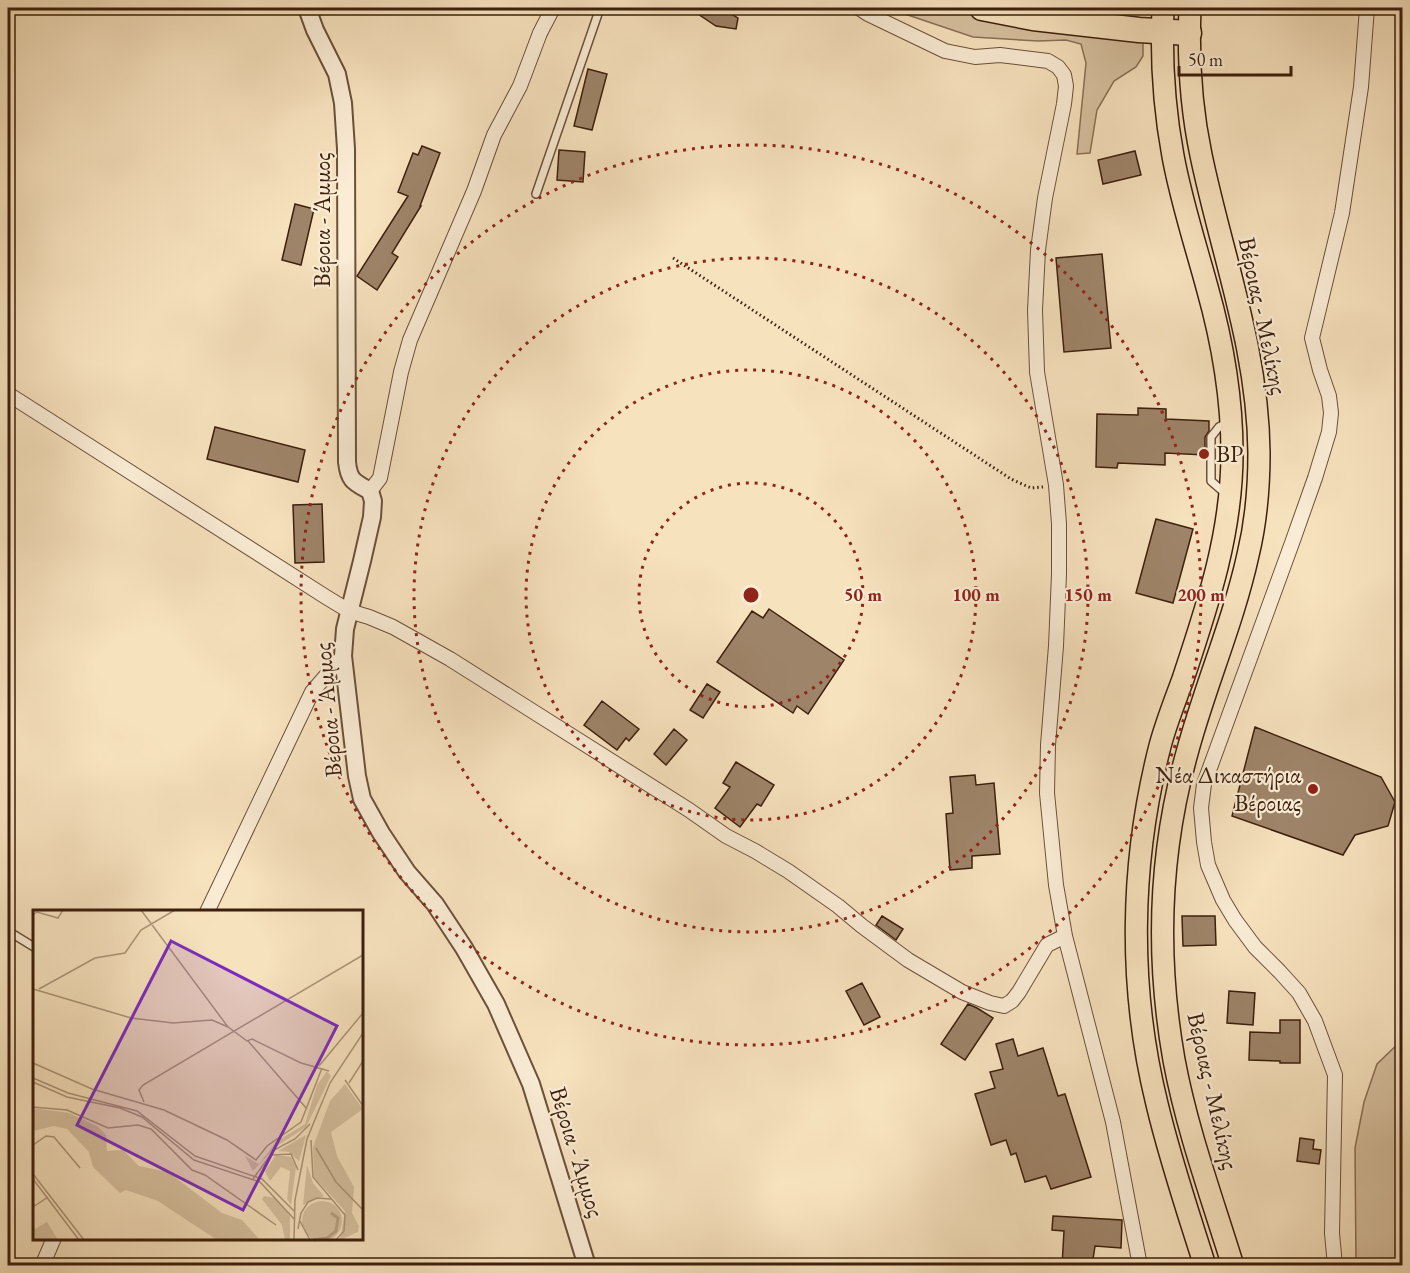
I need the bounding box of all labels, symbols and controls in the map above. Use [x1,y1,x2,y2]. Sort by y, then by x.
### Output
scale bar [1179,39,1292,77]
text: 50 m [1188,48,1223,71]
street label: Βέροια - Άμμος [306,153,337,287]
street label: Βέροιας - Μελίκης [1232,234,1295,397]
place label: BP [1216,438,1243,469]
marker: BP [1197,447,1211,461]
text: 50 m [844,583,882,606]
text: 100 m [952,583,1000,606]
text: 150 m [1064,583,1112,606]
text: 200 m [1177,583,1225,606]
centre of rings [741,585,761,605]
street label: Βέροια - Άμμος [306,641,349,779]
place label: Νέα Δικαστήρια Βέροιας [1155,759,1301,818]
marker: Νέα Δικαστήρια Βέροιας [1306,782,1320,796]
inset map [33,910,363,1240]
street label: Βέροιας - Μελίκης [1180,1009,1247,1172]
street label: Βέροια - Άμμος [543,1083,612,1221]

